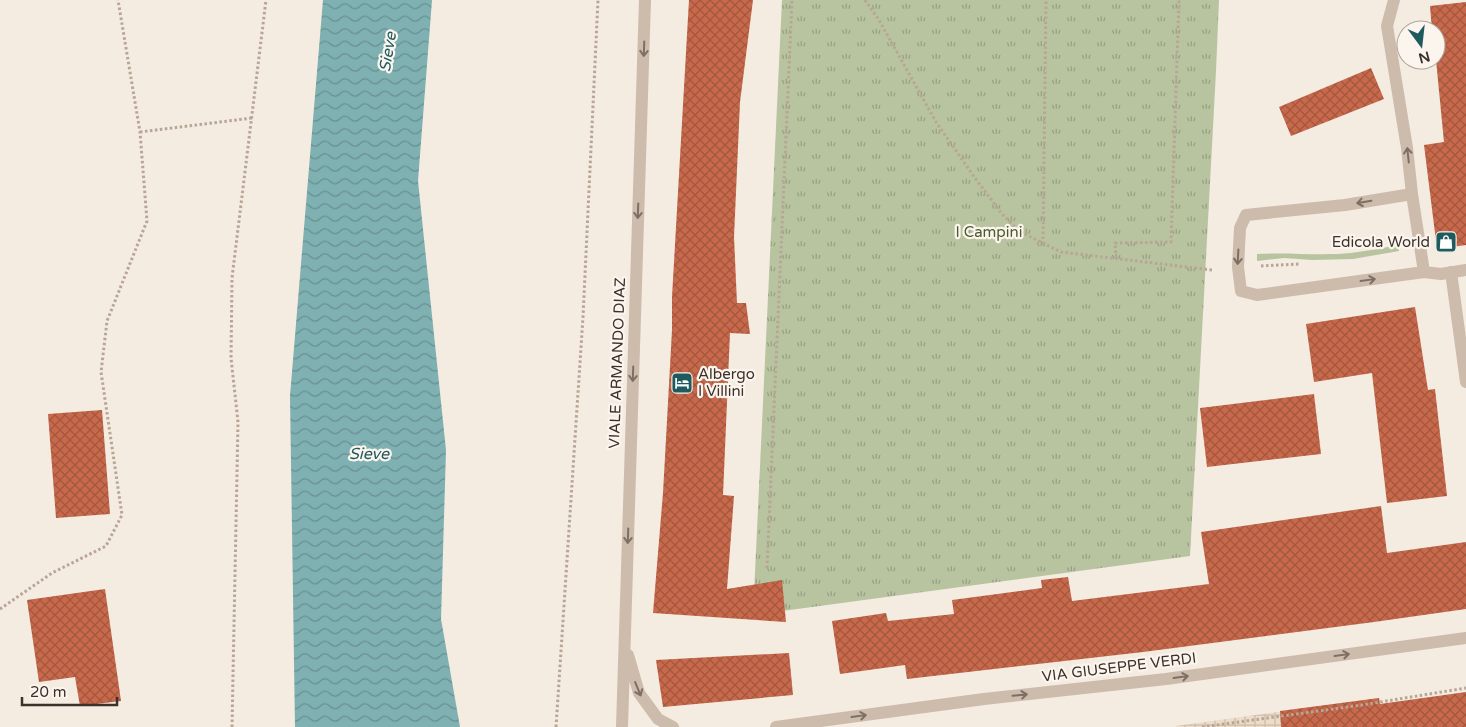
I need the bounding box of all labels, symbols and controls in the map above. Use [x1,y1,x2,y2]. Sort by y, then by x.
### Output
north arrow [1396,20,1446,70]
water label: Sieve [375,30,401,73]
one-way arrow [639,40,648,56]
text: N [1417,47,1432,67]
one-way arrow [1403,147,1413,163]
one-way arrow [1356,198,1372,208]
one-way arrow [634,203,643,219]
park label: I Campini [956,223,1022,241]
shop icon: Edicola World [1434,230,1458,254]
place label: Edicola World [1332,233,1430,251]
one-way arrow [1234,249,1243,265]
one-way arrow [1359,275,1375,285]
street label: VIALE ARMANDO DIAZ [605,277,629,449]
one-way arrow [628,365,638,381]
place label: Albergo I Villini [698,365,755,400]
hotel icon: Albergo I Villini [670,371,694,395]
water label: Sieve [349,444,390,464]
one-way arrow [623,528,632,544]
street label: VIA GIUSEPPE VERDI [1041,649,1197,685]
one-way arrow [1334,650,1350,660]
one-way arrow [1173,672,1189,682]
scale bar [22,674,118,706]
one-way arrow [634,681,644,696]
text: 20 m [30,683,67,701]
one-way arrow [1012,690,1028,700]
one-way arrow [850,711,866,721]

